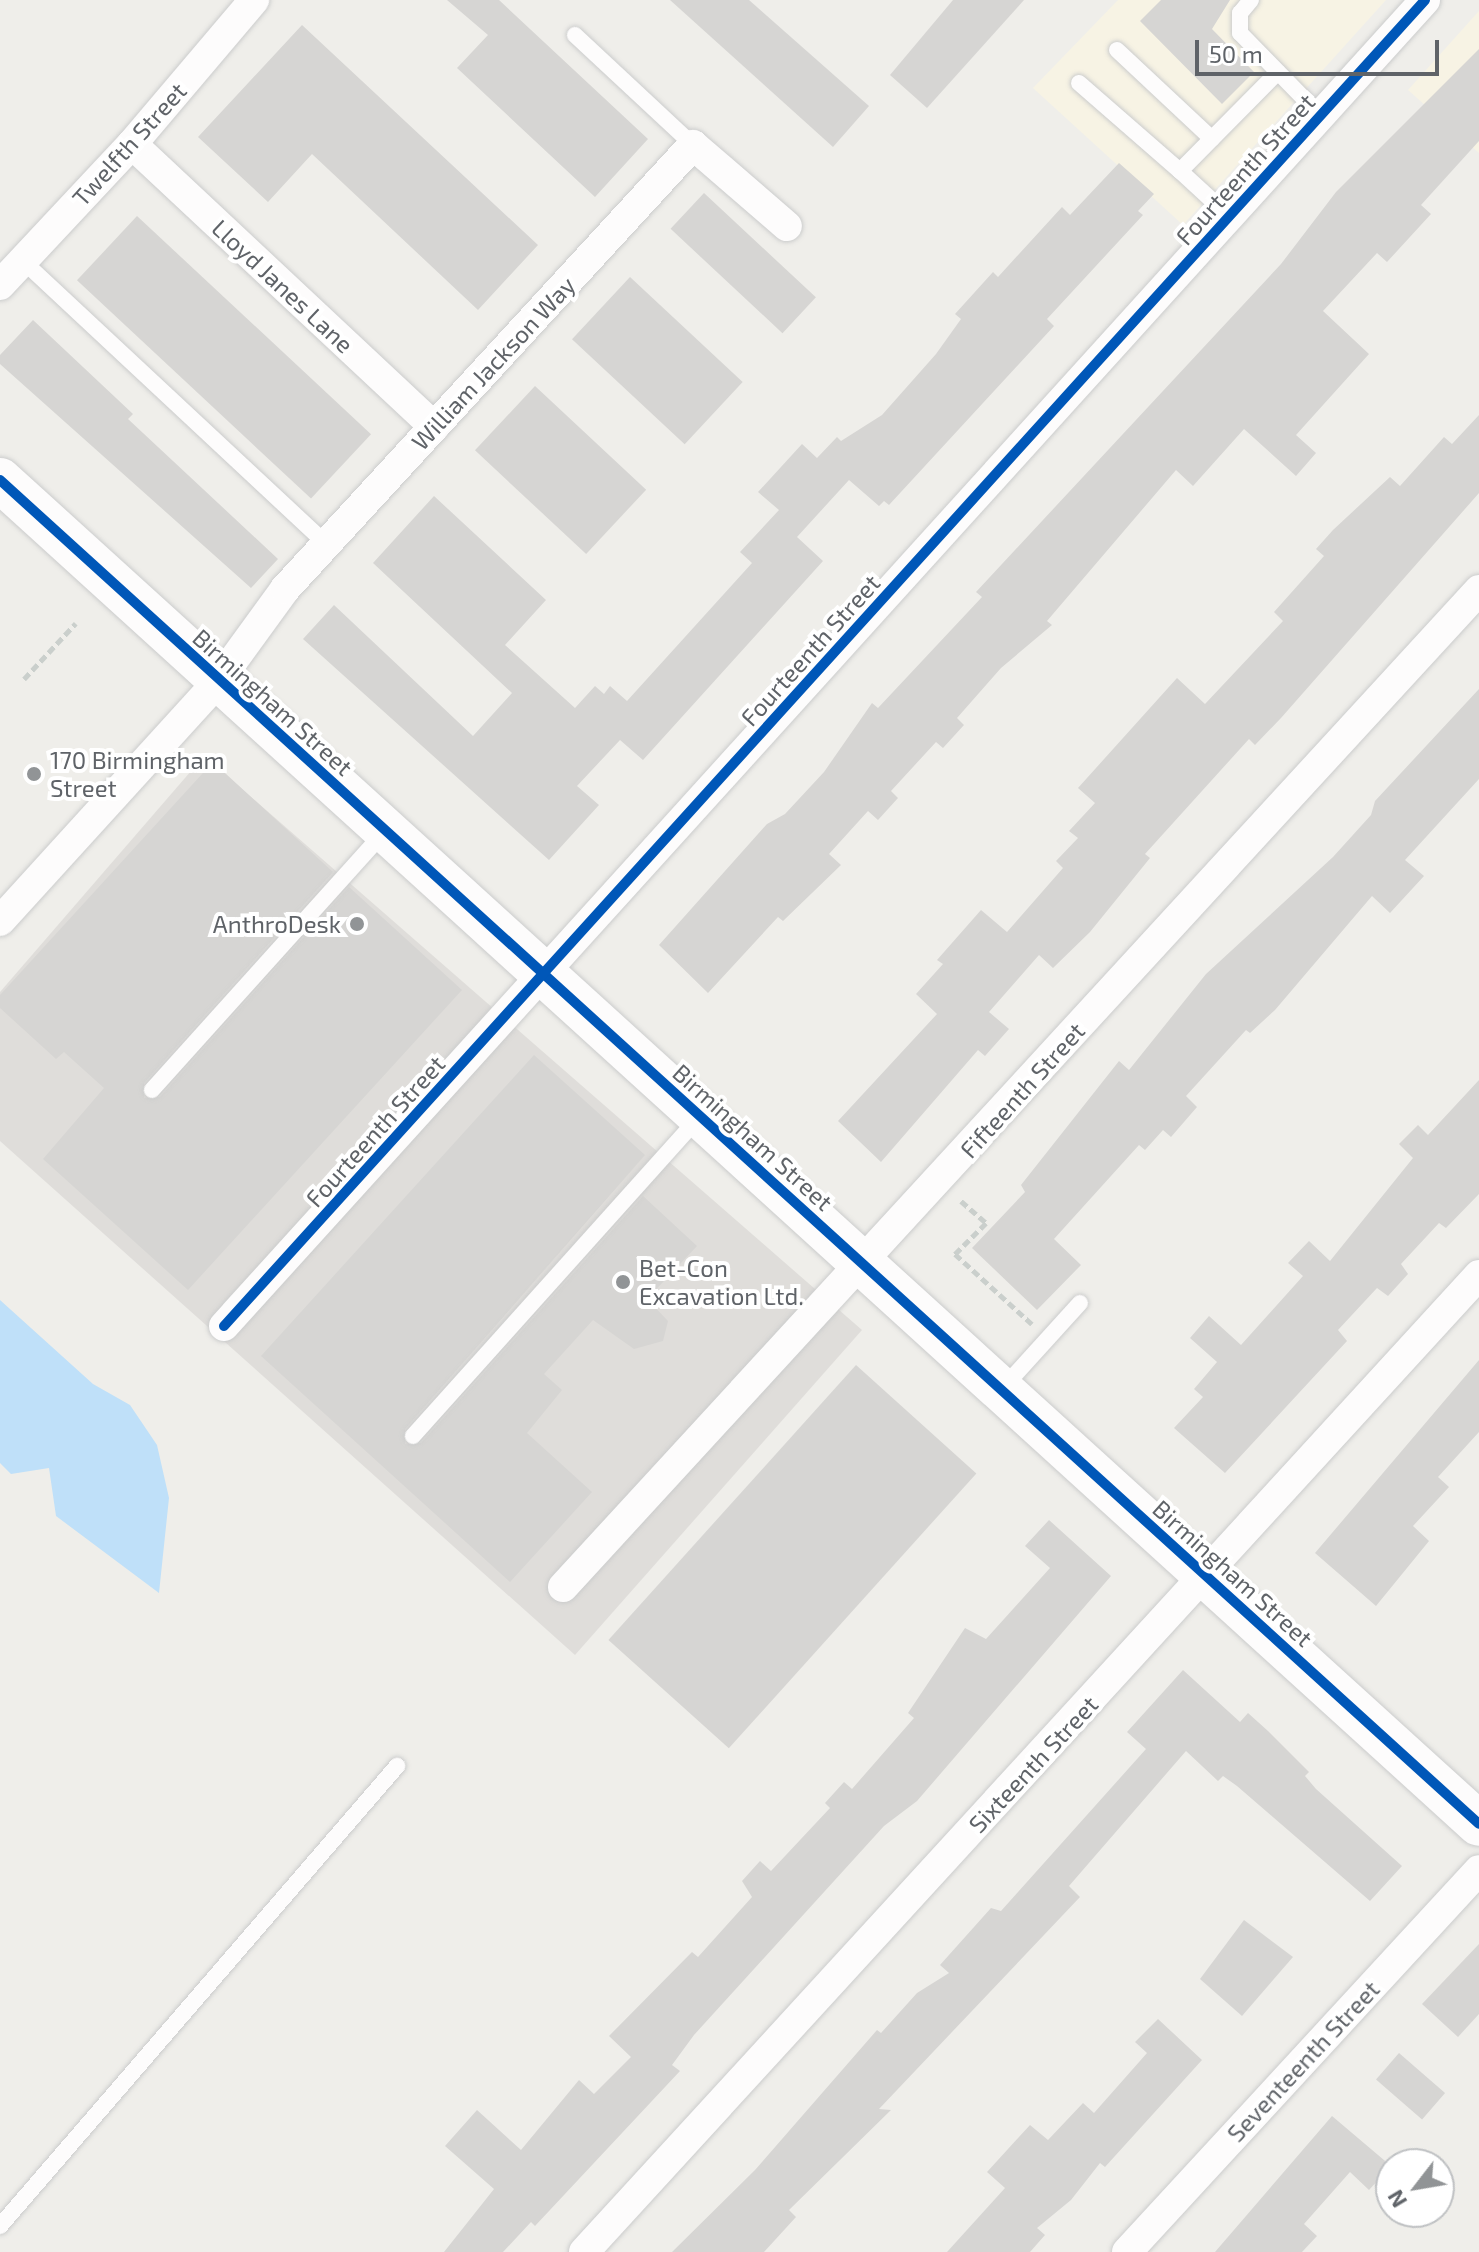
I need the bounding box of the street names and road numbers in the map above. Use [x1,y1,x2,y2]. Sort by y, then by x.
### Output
street label: Twelfth Street [66,76,192,212]
street label: Fourteenth Street [1170,87,1320,251]
street label: Lloyd Janes Lane [206,213,360,359]
street label: William Jackson Way [405,270,581,456]
street label: Fourteenth Street [735,568,885,732]
street label: Birmingham Street [187,623,359,781]
street label: Fifteenth Street [954,1016,1090,1164]
street label: Fourteenth Street [300,1049,450,1213]
street label: Birmingham Street [667,1058,839,1216]
street label: Birmingham Street [1147,1494,1319,1652]
street label: Sixteenth Street [962,1690,1104,1838]
street label: Seventeenth Street [1221,1975,1385,2147]

